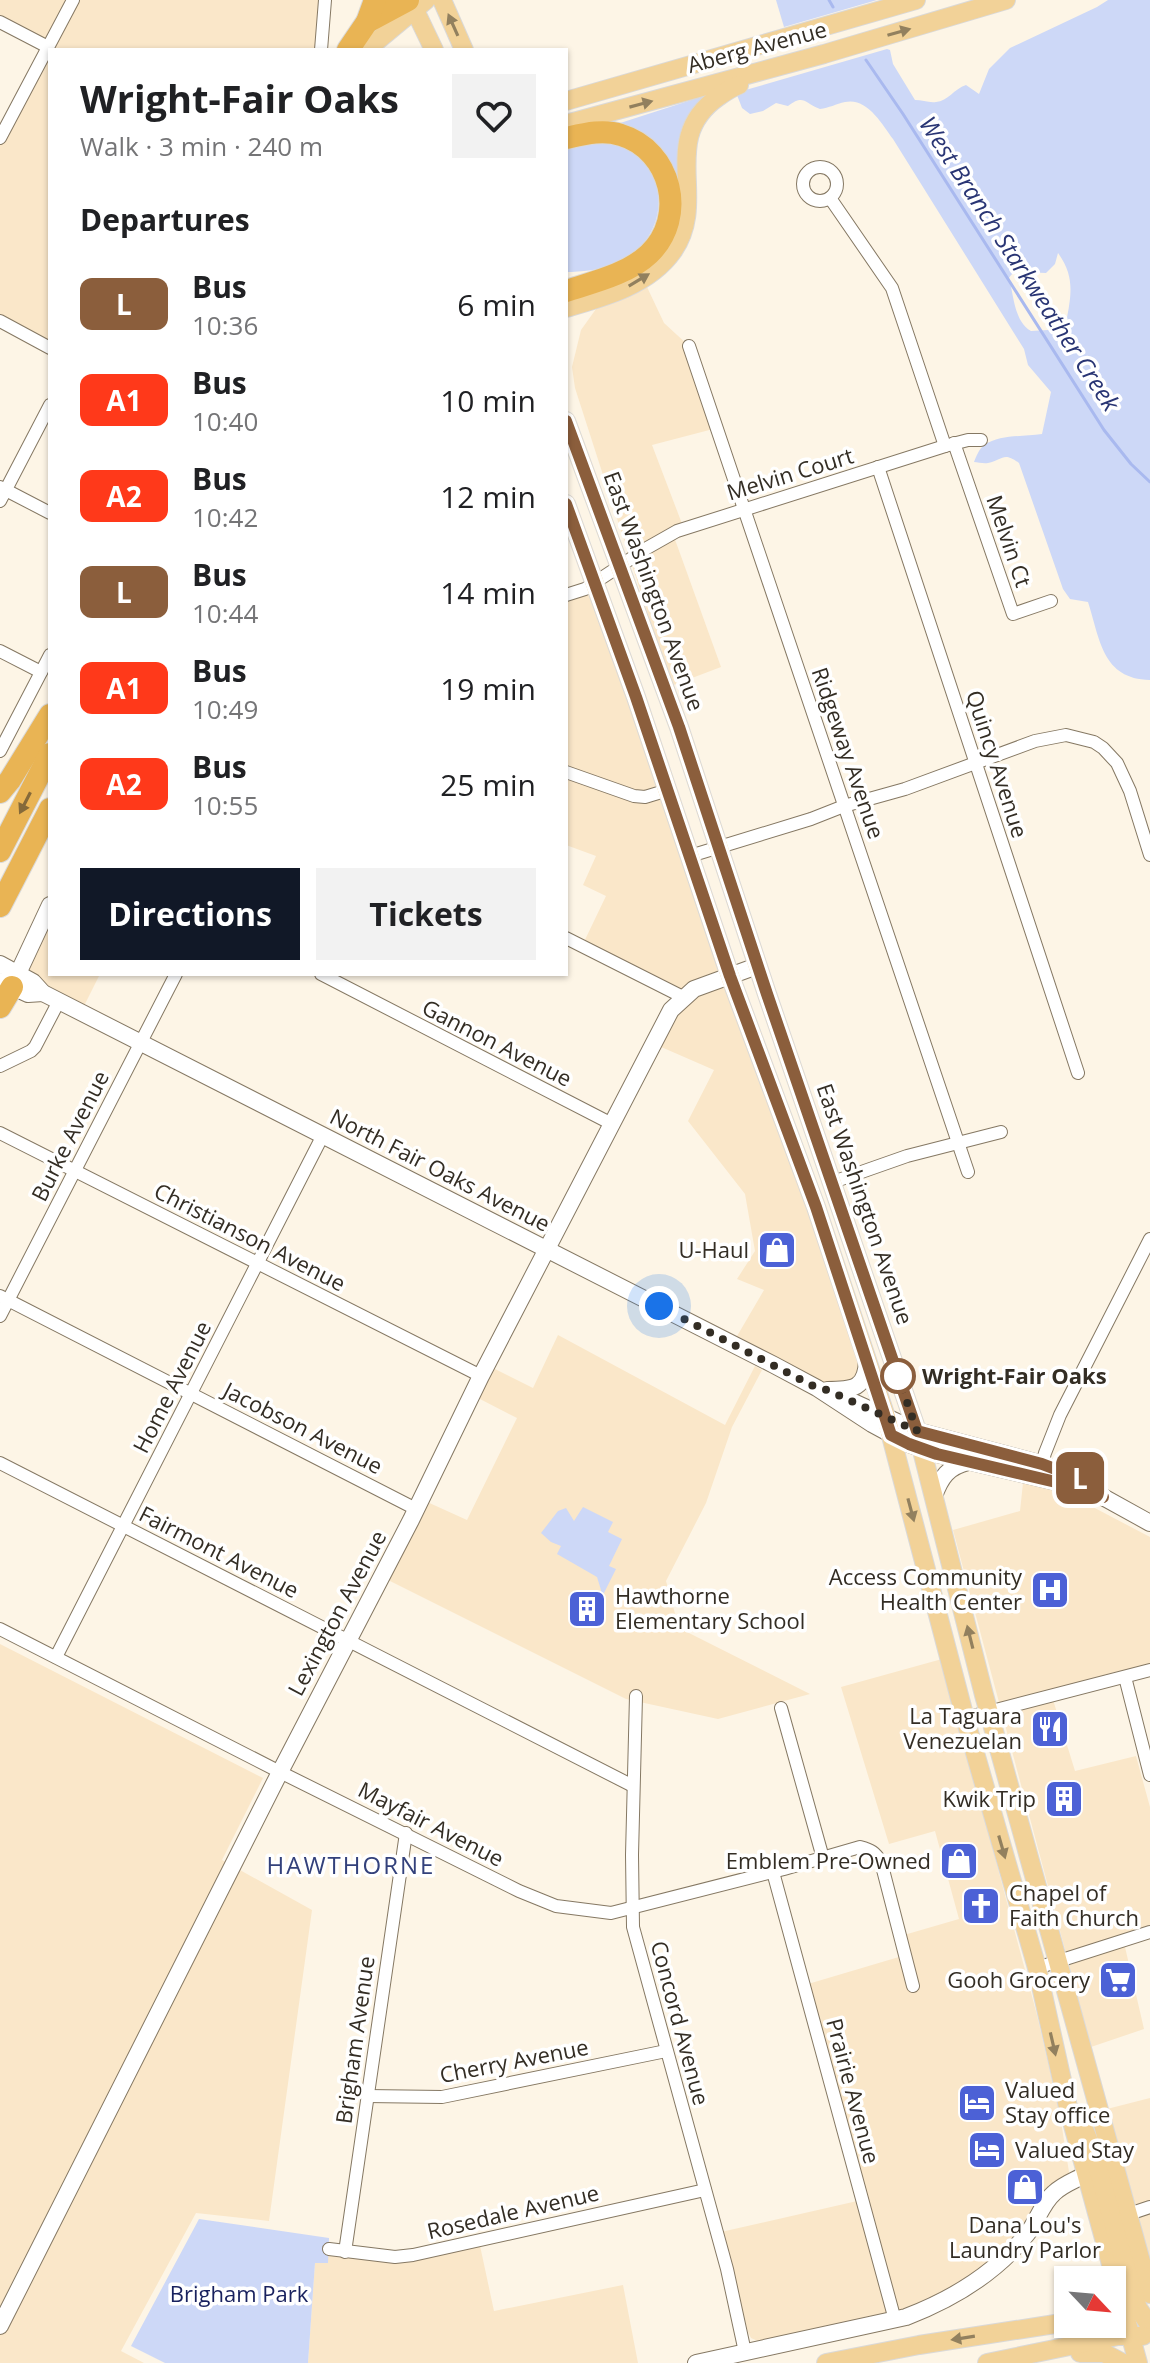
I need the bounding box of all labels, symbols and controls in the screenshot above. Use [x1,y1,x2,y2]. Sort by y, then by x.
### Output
one-way arrow [447,13,460,37]
street label: Aberg Avenue [684,13,830,79]
one-way arrow [888,25,912,38]
text: Wright-Fair Oaks [80,72,399,124]
button: heart [452,74,536,158]
one-way arrow [629,97,654,109]
water label: West Branch Starkweather Creek [912,109,1129,418]
text: Walk · 3 min · 240 m [80,128,323,164]
text: Departures [80,199,250,240]
text: Bus [192,266,247,307]
one-way arrow [628,273,649,288]
text: 6 min [457,284,536,325]
text: L [116,285,132,323]
text: 10:36 [192,307,258,343]
text: Bus [192,362,247,403]
text: 10 min [440,380,536,421]
text: A1 [106,381,142,419]
text: 10:40 [192,403,258,439]
street label: Melvin Court [723,440,857,507]
text: Bus [192,458,247,499]
street label: East Washington Avenue [598,467,712,715]
text: 12 min [440,476,536,517]
text: A2 [106,477,142,515]
street label: Melvin Ct [980,491,1040,591]
text: 10:42 [192,499,258,535]
text: Bus [192,554,247,595]
text: 14 min [440,572,536,613]
text: L [116,573,132,611]
text: 10:44 [192,595,258,631]
text: Bus [192,650,247,691]
street label: Ridgeway Avenue [806,663,892,842]
text: 19 min [440,668,536,709]
text: A1 [106,669,142,707]
street label: Quincy Avenue [960,686,1036,841]
text: 10:49 [192,691,258,727]
text: Bus [192,746,247,787]
text: 25 min [440,764,536,805]
text: A2 [106,765,142,803]
text: 10:55 [192,787,258,823]
one-way arrow [18,791,32,814]
button: Directions [80,868,300,960]
button: Tickets [316,868,536,960]
street label: Gannon Avenue [417,991,577,1093]
street label: Burke Avenue [23,1065,115,1206]
street label: East Washington Avenue [811,1079,921,1328]
street label: North Fair Oaks Avenue [325,1100,556,1238]
street label: Christianson Avenue [150,1175,351,1297]
shop icon: U-Haul [756,1229,798,1271]
place label: U-Haul [678,1234,749,1264]
your location [639,1286,679,1326]
street label: Home Avenue [125,1315,217,1458]
marker: Wright-Fair Oaks [881,1359,915,1393]
place label: Wright-Fair Oaks [922,1360,1107,1390]
street label: Jacobson Avenue [217,1373,388,1480]
line badge: L [1054,1452,1106,1504]
text: L [1072,1459,1088,1497]
street label: Fairmont Avenue [135,1498,304,1604]
one-way arrow [905,1498,918,1523]
street label: Lexington Avenue [280,1525,392,1700]
place label: Access Community Health Center [829,1561,1023,1616]
hospital icon: Access Community Health Center [1029,1569,1071,1611]
place label: Hawthorne Elementary School [615,1580,805,1635]
building icon: Hawthorne Elementary School [566,1588,608,1630]
one-way arrow [963,1625,975,1650]
place label: La Taguara Venezuelan [903,1700,1022,1755]
restaurant icon: La Taguara Venezuelan [1029,1708,1071,1750]
street label: Mayfair Avenue [354,1774,509,1873]
building icon: Kwik Trip [1043,1778,1085,1820]
place label: Kwik Trip [943,1783,1036,1813]
one-way arrow [996,1835,1009,1859]
shop icon: Emblem Pre-Owned [938,1840,980,1882]
place label: Emblem Pre-Owned [726,1845,931,1875]
district label: HAWTHORNE [267,1848,435,1881]
place label: Chapel of Faith Church [1009,1877,1139,1932]
church icon: Chapel of Faith Church [960,1885,1002,1927]
street label: Concord Avenue [645,1937,717,2108]
street label: Brigham Avenue [327,1954,381,2126]
supermarket icon: Gooh Grocery [1097,1959,1139,2001]
place label: Gooh Grocery [947,1964,1091,1994]
street label: Prairie Avenue [820,2015,888,2167]
street label: Cherry Avenue [437,2031,591,2089]
one-way arrow [1048,2032,1060,2057]
place label: Valued Stay office [1005,2074,1110,2129]
hotel icon: Valued Stay office [956,2082,998,2124]
hotel icon: Valued Stay [966,2129,1008,2171]
place label: Valued Stay [1015,2134,1135,2164]
shop icon: Dana Lou's Laundry Parlor [1004,2166,1046,2208]
street label: Rosedale Avenue [424,2177,602,2245]
place label: Dana Lou's Laundry Parlor [949,2209,1101,2264]
north arrow [1054,2266,1126,2338]
map controls [1054,2266,1126,2338]
park label: Brigham Park [170,2278,309,2308]
one-way arrow [951,2332,976,2345]

